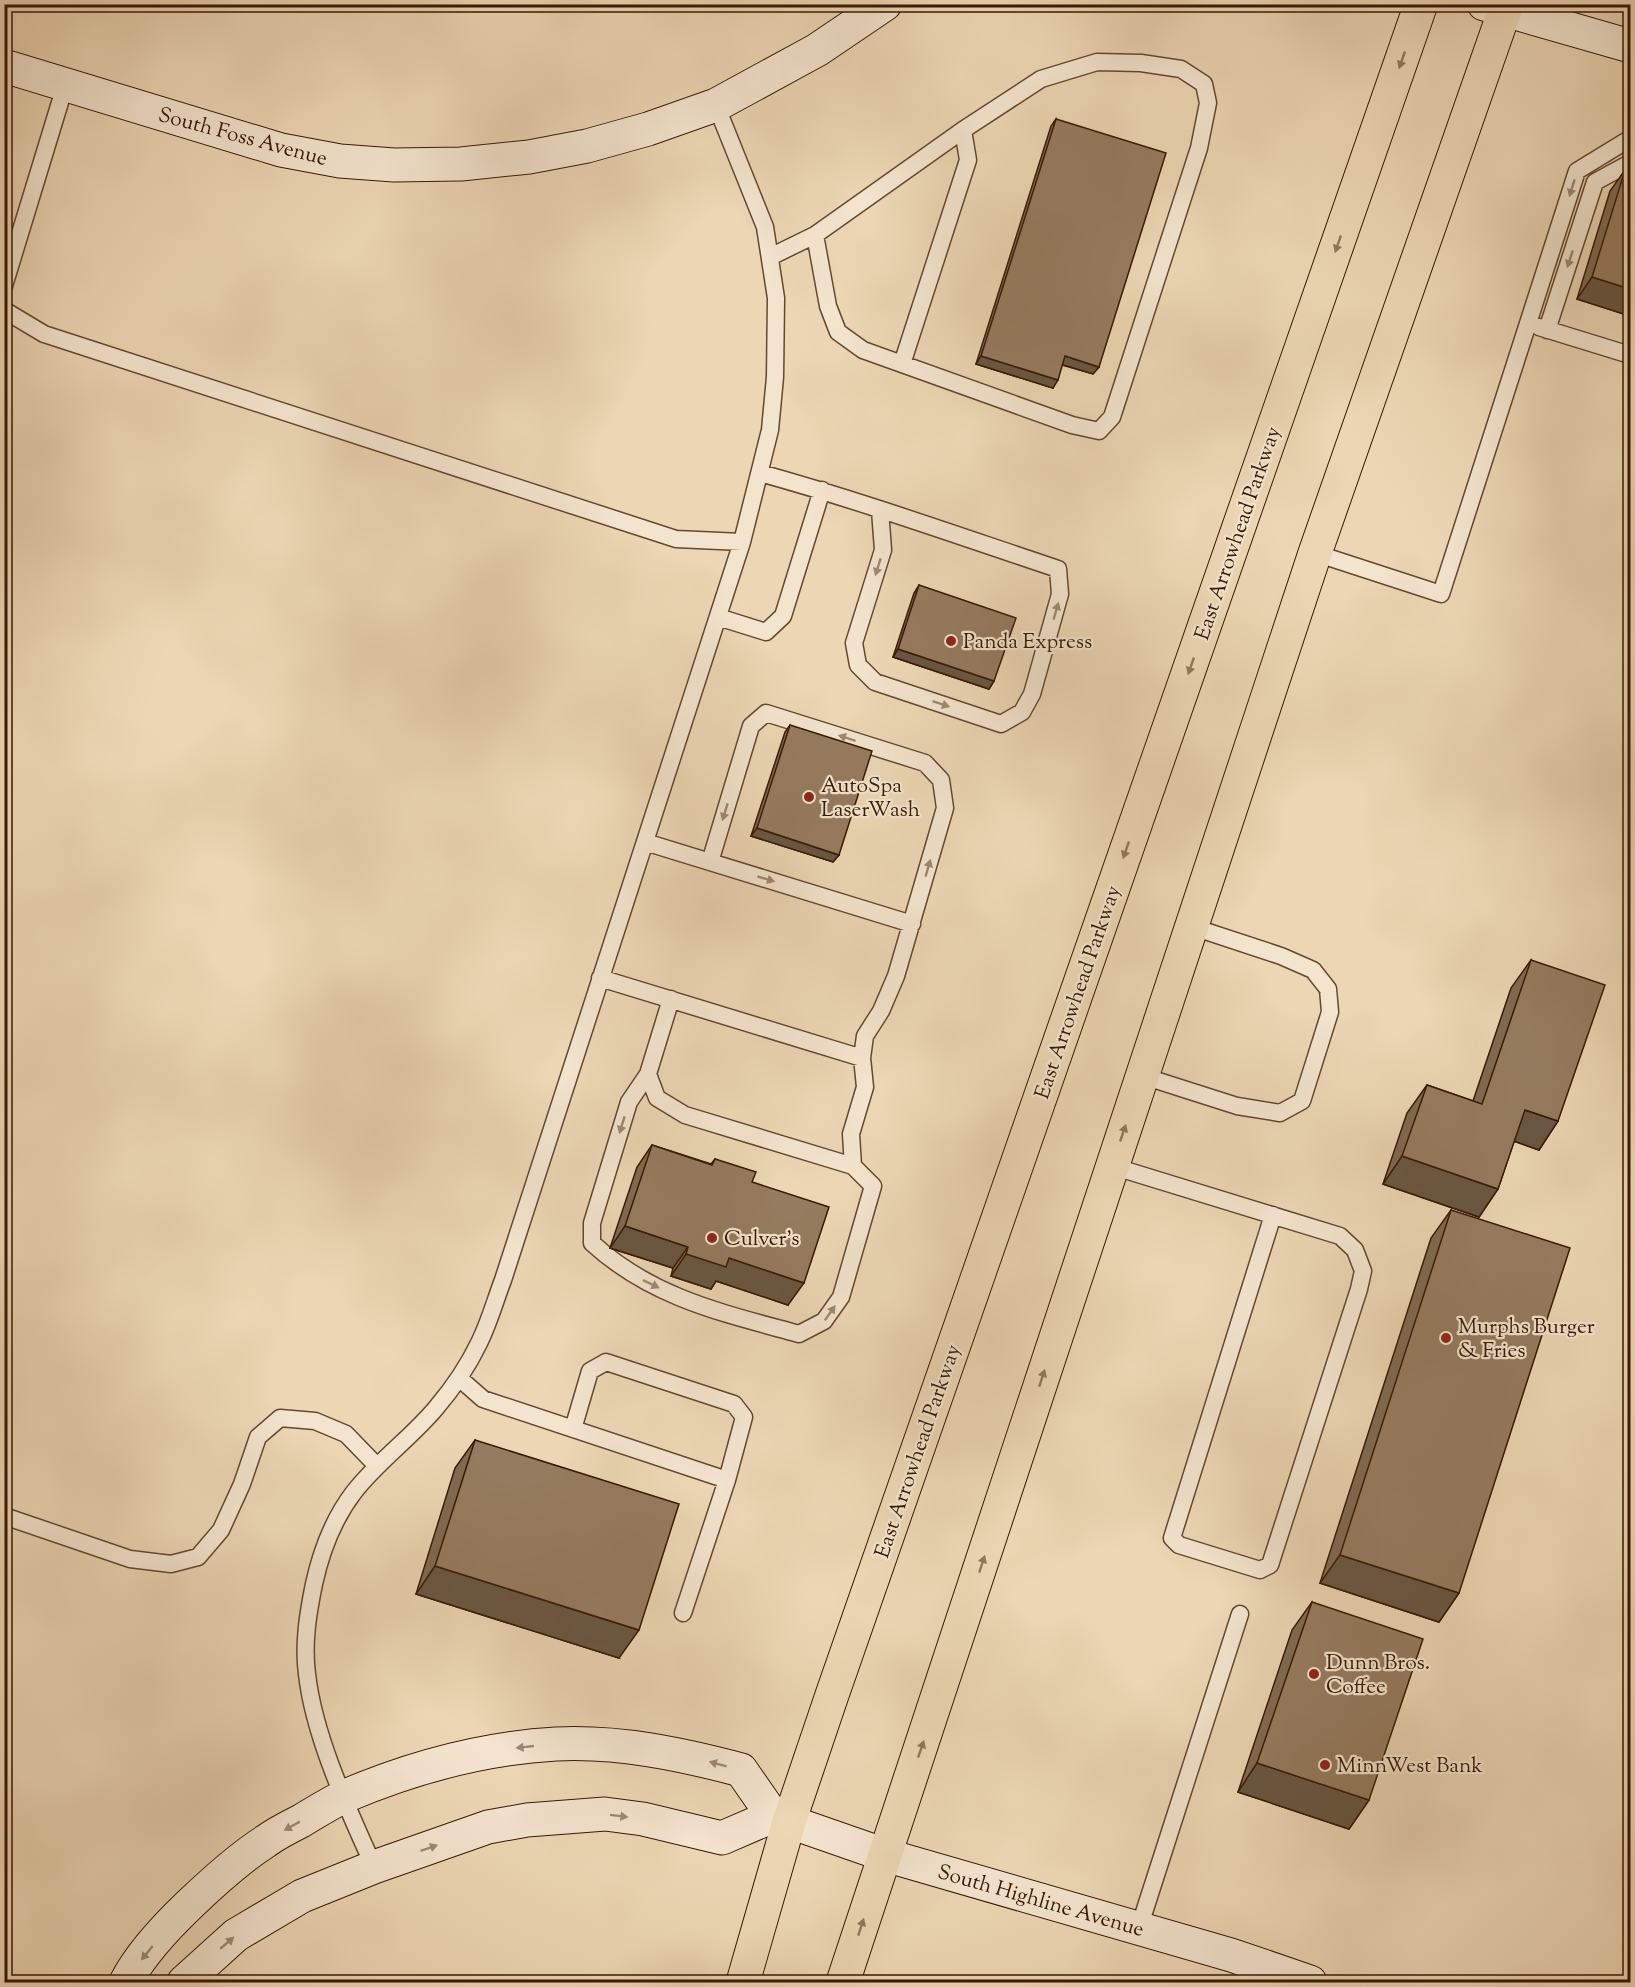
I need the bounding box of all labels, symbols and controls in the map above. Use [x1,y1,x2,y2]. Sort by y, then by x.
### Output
one-way arrow [1396,51,1406,69]
street label: South Foss Avenue [155,101,330,175]
one-way arrow [1567,179,1576,197]
one-way arrow [1332,235,1342,253]
one-way arrow [1565,250,1574,268]
street label: East Arrowhead Parkway [1188,422,1290,644]
one-way arrow [873,558,882,576]
one-way arrow [1051,602,1061,620]
place label: Panda Express [963,628,1092,658]
marker: Panda Express [944,634,958,648]
one-way arrow [1185,657,1195,675]
one-way arrow [932,699,950,709]
one-way arrow [838,733,856,743]
place label: AutoSpa LaserWash [821,772,920,826]
marker: AutoSpa LaserWash [802,790,816,804]
one-way arrow [720,803,729,821]
one-way arrow [1121,841,1131,859]
one-way arrow [924,858,933,876]
one-way arrow [757,875,775,884]
street label: East Arrowhead Parkway [1028,881,1130,1103]
one-way arrow [616,1116,626,1134]
one-way arrow [1119,1124,1129,1142]
place label: Culver's [724,1225,800,1255]
marker: Culver's [705,1231,719,1245]
one-way arrow [643,1280,660,1289]
one-way arrow [824,1305,836,1321]
place label: Murphs Burger & Fries [1458,1313,1595,1367]
marker: Murphs Burger & Fries [1439,1331,1453,1345]
street label: East Arrowhead Parkway [868,1340,970,1562]
one-way arrow [1038,1369,1048,1387]
one-way arrow [978,1555,987,1573]
place label: Dunn Bros. Coffee [1326,1649,1430,1703]
marker: Dunn Bros. Coffee [1307,1667,1321,1681]
one-way arrow [917,1740,926,1758]
one-way arrow [516,1743,535,1752]
place label: MinnWest Bank [1337,1752,1483,1782]
marker: MinnWest Bank [1318,1758,1332,1772]
one-way arrow [709,1759,727,1769]
one-way arrow [610,1811,629,1820]
one-way arrow [284,1820,300,1831]
one-way arrow [420,1842,438,1852]
street label: South Highline Avenue [934,1858,1147,1946]
one-way arrow [857,1918,867,1936]
one-way arrow [219,1937,234,1950]
one-way arrow [140,1945,153,1961]

